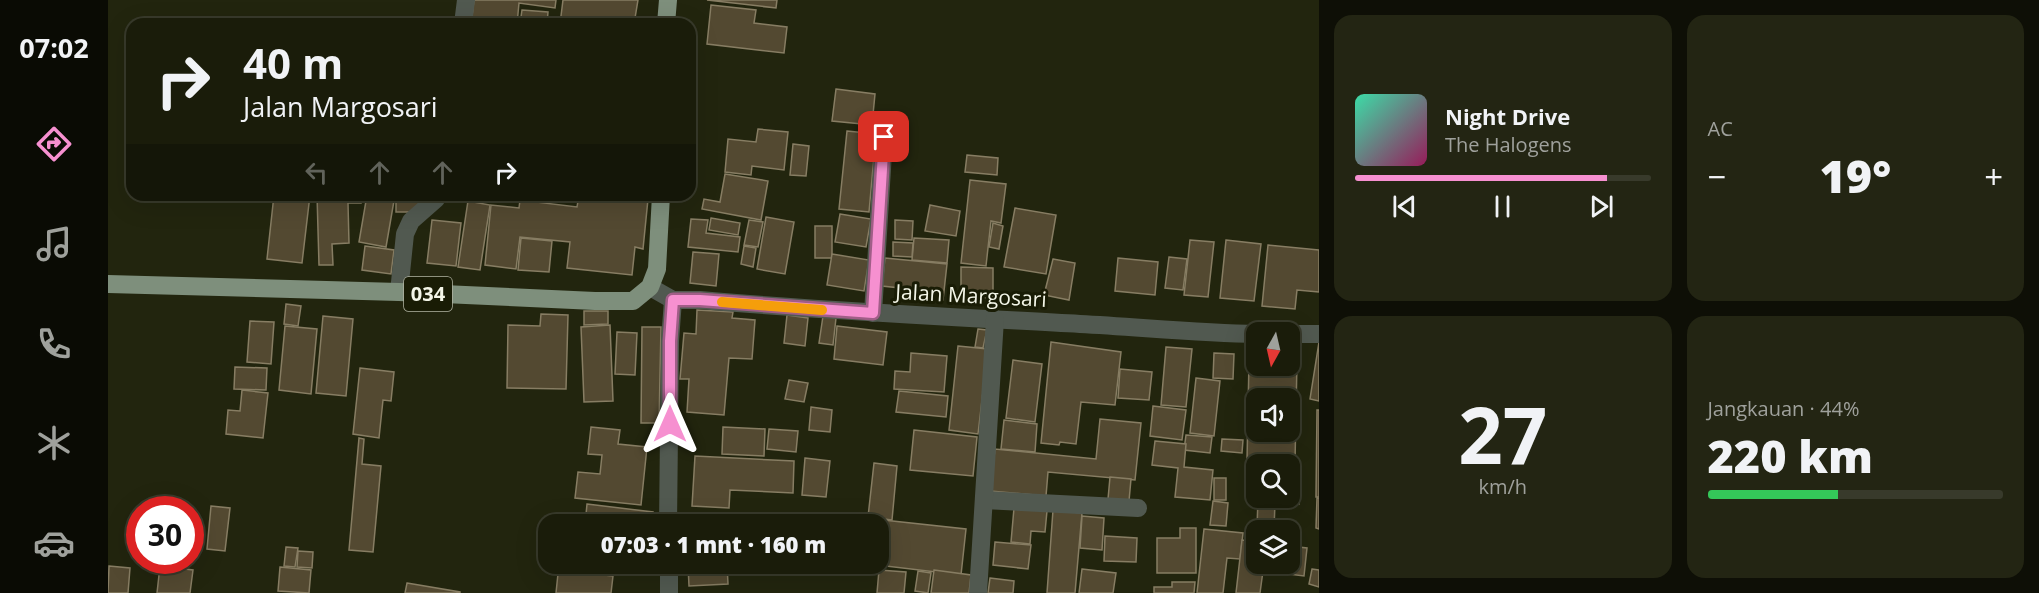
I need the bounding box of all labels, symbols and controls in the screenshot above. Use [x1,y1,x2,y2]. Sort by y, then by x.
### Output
text: 07:02 [19,29,89,66]
text: 40 m [243,34,343,91]
icon: right [144,42,222,120]
text: Jalan Margosari [243,88,438,125]
text: Night Drive [1445,101,1570,131]
pin [858,111,909,162]
text: AC [1708,115,1733,142]
icon: arrive [867,120,900,153]
icon: directions [33,123,75,165]
text: The Halogens [1445,131,1572,158]
text: 19° [1819,145,1891,206]
text: − [1708,154,1726,199]
text: + [1984,154,2003,199]
icon: left [300,156,333,189]
icon: ahead [363,156,396,189]
icon: ahead [426,156,459,189]
icon: right [489,156,522,189]
icon: previous [1388,190,1421,223]
icon: pause [1486,190,1519,223]
icon: next [1585,190,1618,223]
icon: music [33,223,75,265]
road number: 034 [404,277,452,311]
street label: Jalan Margosari [893,277,1047,313]
north arrow [1246,322,1300,376]
map controls [1246,322,1300,574]
icon: phone [33,323,75,365]
text: 27 [1458,381,1547,487]
button: sound [1246,388,1300,442]
position arrow [638,392,702,456]
text: Jangkauan · 44% [1708,395,1859,422]
icon: climate [33,422,75,464]
text: 220 km [1708,425,1873,486]
button: search [1246,454,1300,508]
text: km/h [1478,473,1527,500]
speed limit sign: 30 [126,496,204,574]
button: layers [1246,520,1300,574]
icon: car [33,522,75,564]
text: 07:03 · 1 mnt · 160 m [601,529,826,559]

